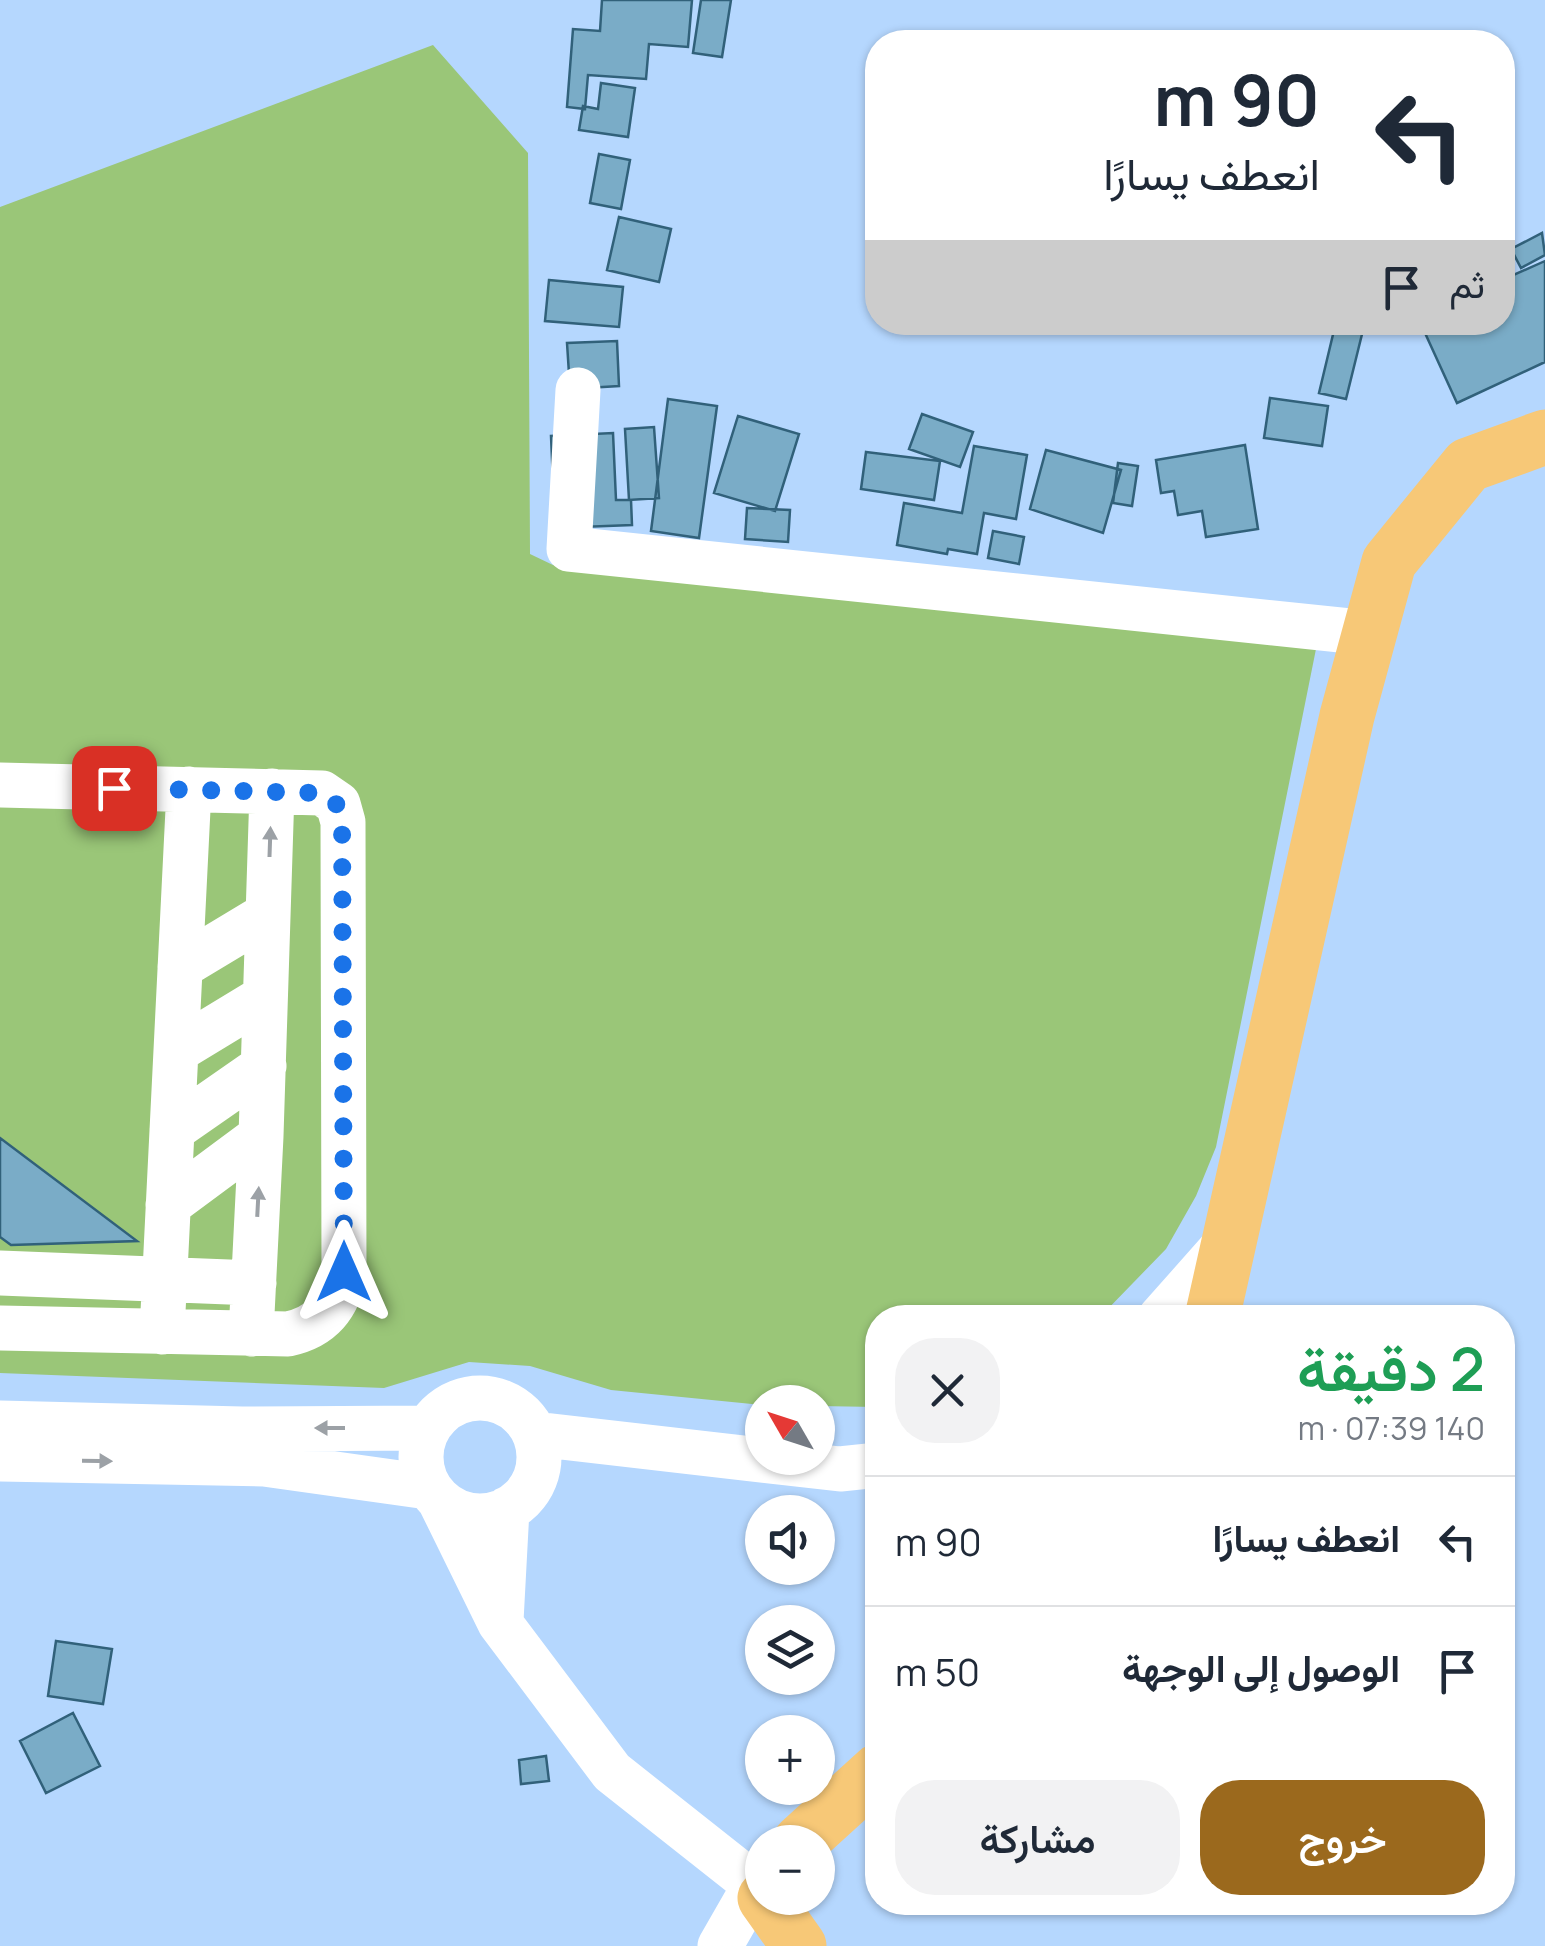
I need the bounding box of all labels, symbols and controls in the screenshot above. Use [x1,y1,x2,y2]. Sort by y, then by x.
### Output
text: 90 m [1153,51,1320,147]
icon: left [1355,70,1485,200]
text: انعطف يسارًا [1103,142,1320,204]
text: ثم [1449,257,1485,309]
icon: arrive [1374,260,1429,315]
pin [72,746,157,831]
icon: arrive [87,761,142,816]
one-way arrow [262,826,278,858]
one-way arrow [250,1185,266,1217]
position arrow [292,1220,396,1324]
text: 2 دقيقة [1297,1327,1485,1409]
button: close [895,1338,1000,1443]
north arrow [745,1385,835,1475]
map controls [745,1385,835,1915]
text: 140 m · 07:39 [1298,1406,1485,1450]
one-way arrow [314,1420,346,1436]
one-way arrow [82,1453,114,1469]
button: sound [745,1495,835,1585]
text: انعطف يسارًا [1213,1511,1400,1563]
icon: left [1430,1514,1485,1569]
text: 90 m [895,1515,982,1567]
button: layers [745,1605,835,1695]
text: الوصول إلى الوجهة [1122,1641,1400,1693]
icon: arrive [1430,1644,1485,1699]
text: 50 m [895,1645,980,1697]
button: + [745,1715,835,1805]
button: مشاركة [895,1780,1180,1895]
button: خروج [1200,1780,1485,1895]
button: − [745,1825,835,1915]

